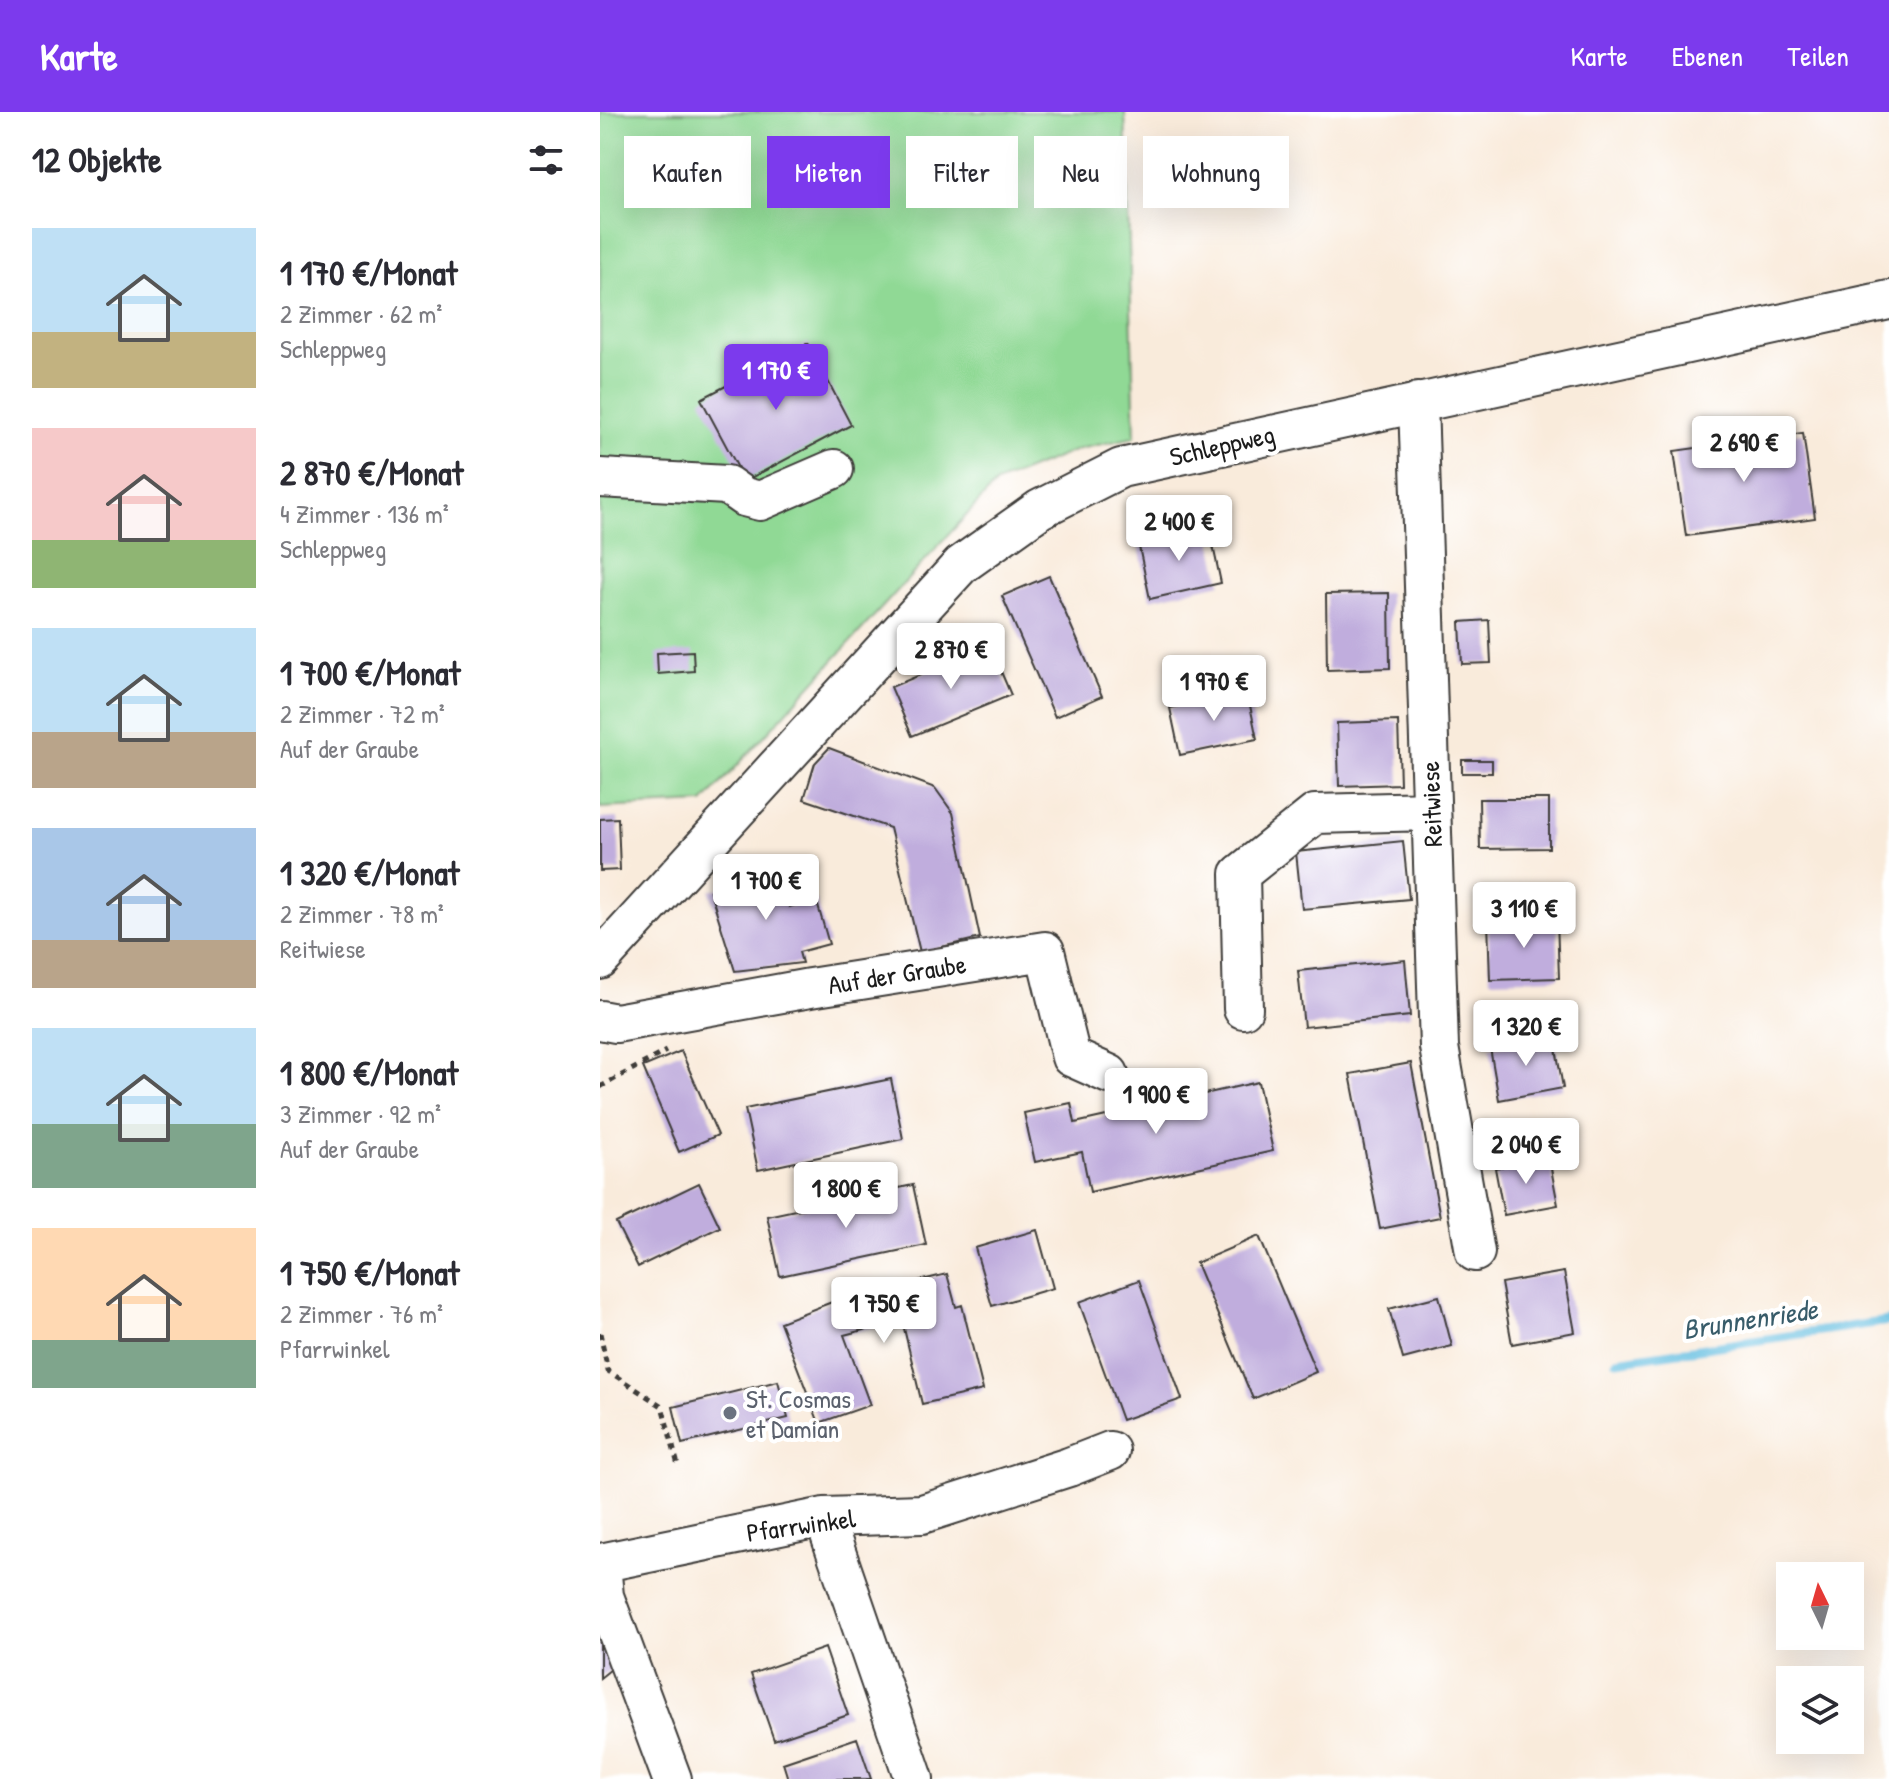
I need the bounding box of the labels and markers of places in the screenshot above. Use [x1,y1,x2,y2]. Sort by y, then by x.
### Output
pin: 1 170 € [702,344,850,412]
pin: 2 690 € [1670,416,1818,484]
pin: 2 400 € [1105,495,1253,563]
pin: 2 870 € [877,623,1025,691]
pin: 1 970 € [1140,655,1288,723]
pin: 1 700 € [692,854,840,922]
pin: 3 110 € [1450,882,1598,950]
pin: 1 320 € [1452,1000,1600,1068]
pin: 1 900 € [1082,1068,1230,1136]
pin: 2 040 € [1452,1118,1600,1186]
pin: 1 800 € [772,1162,920,1230]
pin: 1 750 € [810,1277,958,1345]
place label: St. Cosmas et Damian [746,1381,851,1446]
marker: St. Cosmas et Damian [721,1404,739,1422]

